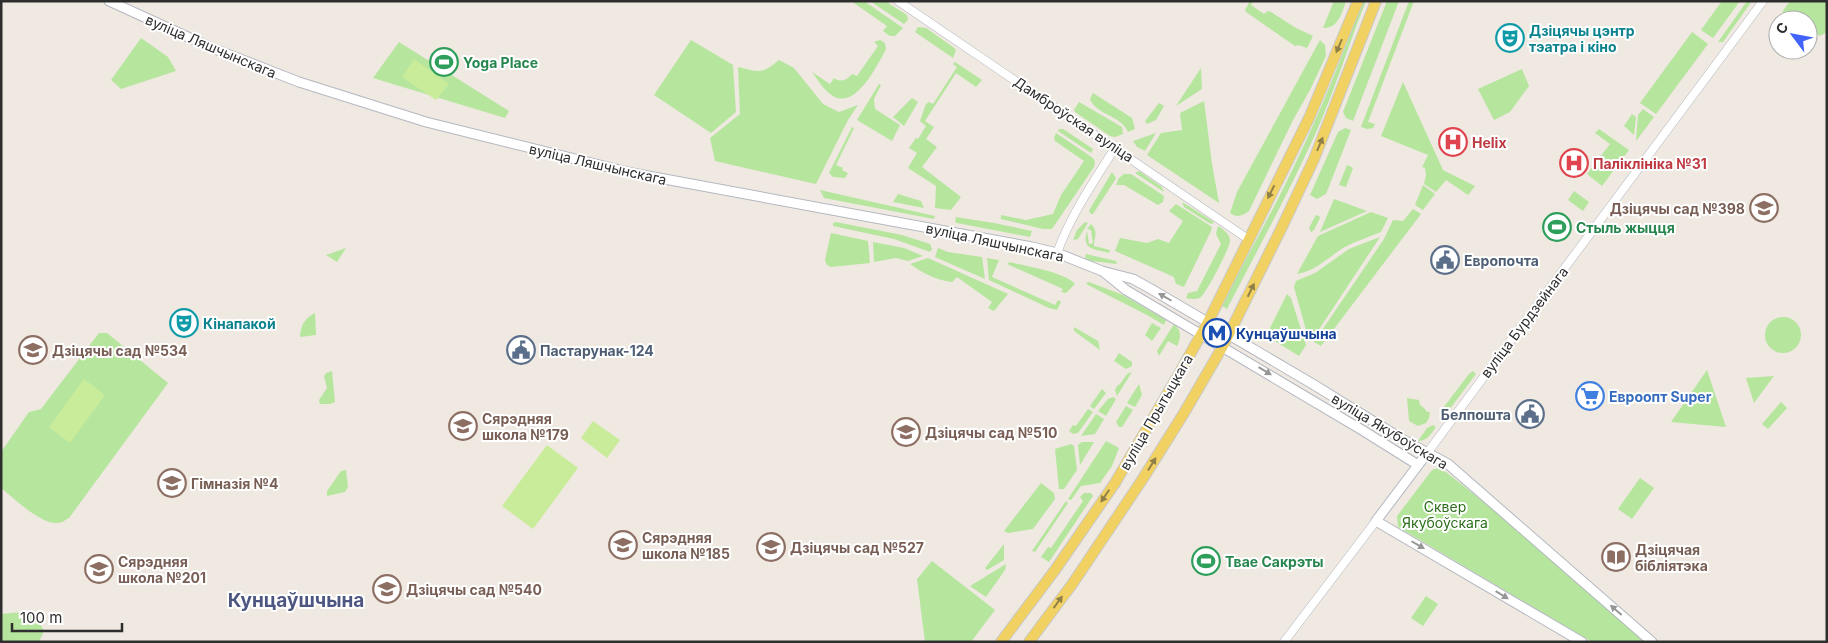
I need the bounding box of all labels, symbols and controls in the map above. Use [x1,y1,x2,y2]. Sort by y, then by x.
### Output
north arrow [1768,10,1818,60]
street label: вуліца Ляшчынскага [143,11,279,81]
text: С [1772,19,1792,37]
place label: Дзіцячы цэнтр тэатра і кіно [1529,22,1635,55]
theatre icon: Дзіцячы цэнтр тэатра і кіно [1495,23,1525,53]
one-way arrow [1335,39,1343,54]
sports icon: Yoga Place [429,47,459,77]
place label: Yoga Place [463,54,538,71]
street label: Дамброўская вуліца [1011,73,1137,165]
hospital icon: Helix [1438,127,1468,157]
place label: Helix [1472,134,1507,151]
one-way arrow [1317,137,1325,151]
street label: вуліца Ляшчынскага [528,140,668,188]
hospital icon: Паліклініка №31 [1559,148,1589,178]
place label: Паліклініка №31 [1593,155,1707,172]
one-way arrow [1267,185,1276,200]
school or university icon: Дзіцячы сад №398 [1749,193,1779,223]
place label: Дзіцячы сад №398 [1610,200,1745,217]
sports icon: Стыль жыцця [1542,212,1572,242]
street label: вуліца Ляшчынскага [924,219,1066,265]
place label: Стыль жыцця [1576,219,1675,236]
public building icon: Европочта [1430,245,1460,275]
place label: Европочта [1464,252,1539,269]
street label: вуліца Бурдзейнага [1477,263,1571,381]
one-way arrow [1247,283,1255,298]
one-way arrow [1158,293,1173,301]
theatre icon: Кінапакой [169,308,199,338]
place label: Кінапакой [203,315,276,332]
metro station icon: Кунцаўшчына [1202,318,1232,348]
place label: Кунцаўшчына [1236,325,1337,342]
school or university icon: Дзіцячы сад №534 [18,335,48,365]
public building icon: Пастарунак-124 [506,335,536,365]
place label: Дзіцячы сад №534 [52,342,188,359]
place label: Пастарунак-124 [540,342,654,359]
street label: вуліца Прытыцкага [1116,351,1196,473]
one-way arrow [1258,367,1271,376]
supermarket icon: Евроопт Super [1575,381,1605,411]
place label: Евроопт Super [1609,388,1712,405]
street label: вуліца Якубоўскага [1329,390,1451,472]
public building icon: Белпошта [1515,399,1545,429]
place label: Белпошта [1441,406,1511,423]
place label: Сярэдняя школа №179 [482,410,569,443]
school or university icon: Сярэдняя школа №179 [448,411,478,441]
school or university icon: Дзіцячы сад №510 [891,417,921,447]
place label: Дзіцячы сад №510 [925,424,1058,441]
one-way arrow [1147,457,1157,470]
school or university icon: Гімназія №4 [157,468,187,498]
place label: Гімназія №4 [191,475,279,492]
one-way arrow [1100,490,1110,503]
park label: Сквер Якубоўскага [1402,498,1488,531]
place label: Сярэдняя школа №185 [642,529,730,562]
school or university icon: Сярэдняя школа №185 [608,530,638,560]
school or university icon: Дзіцячы сад №527 [756,532,786,562]
place label: Дзіцячы сад №527 [790,539,924,556]
one-way arrow [1411,541,1425,550]
place label: Дзіцячая бібліятэка [1635,541,1708,574]
library icon: Дзіцячая бібліятэка [1601,542,1631,572]
sports icon: Твае Сакрэты [1191,546,1221,576]
place label: Сярэдняя школа №201 [118,553,206,586]
place label: Твае Сакрэты [1225,553,1324,570]
school or university icon: Сярэдняя школа №201 [84,554,114,584]
school or university icon: Дзіцячы сад №540 [372,574,402,604]
place label: Дзіцячы сад №540 [406,581,542,598]
district label: Кунцаўшчына [228,589,364,612]
one-way arrow [1496,590,1509,599]
one-way arrow [1053,596,1063,609]
scale bar [12,600,122,632]
one-way arrow [1610,604,1622,616]
text: 100 m [20,608,62,627]

